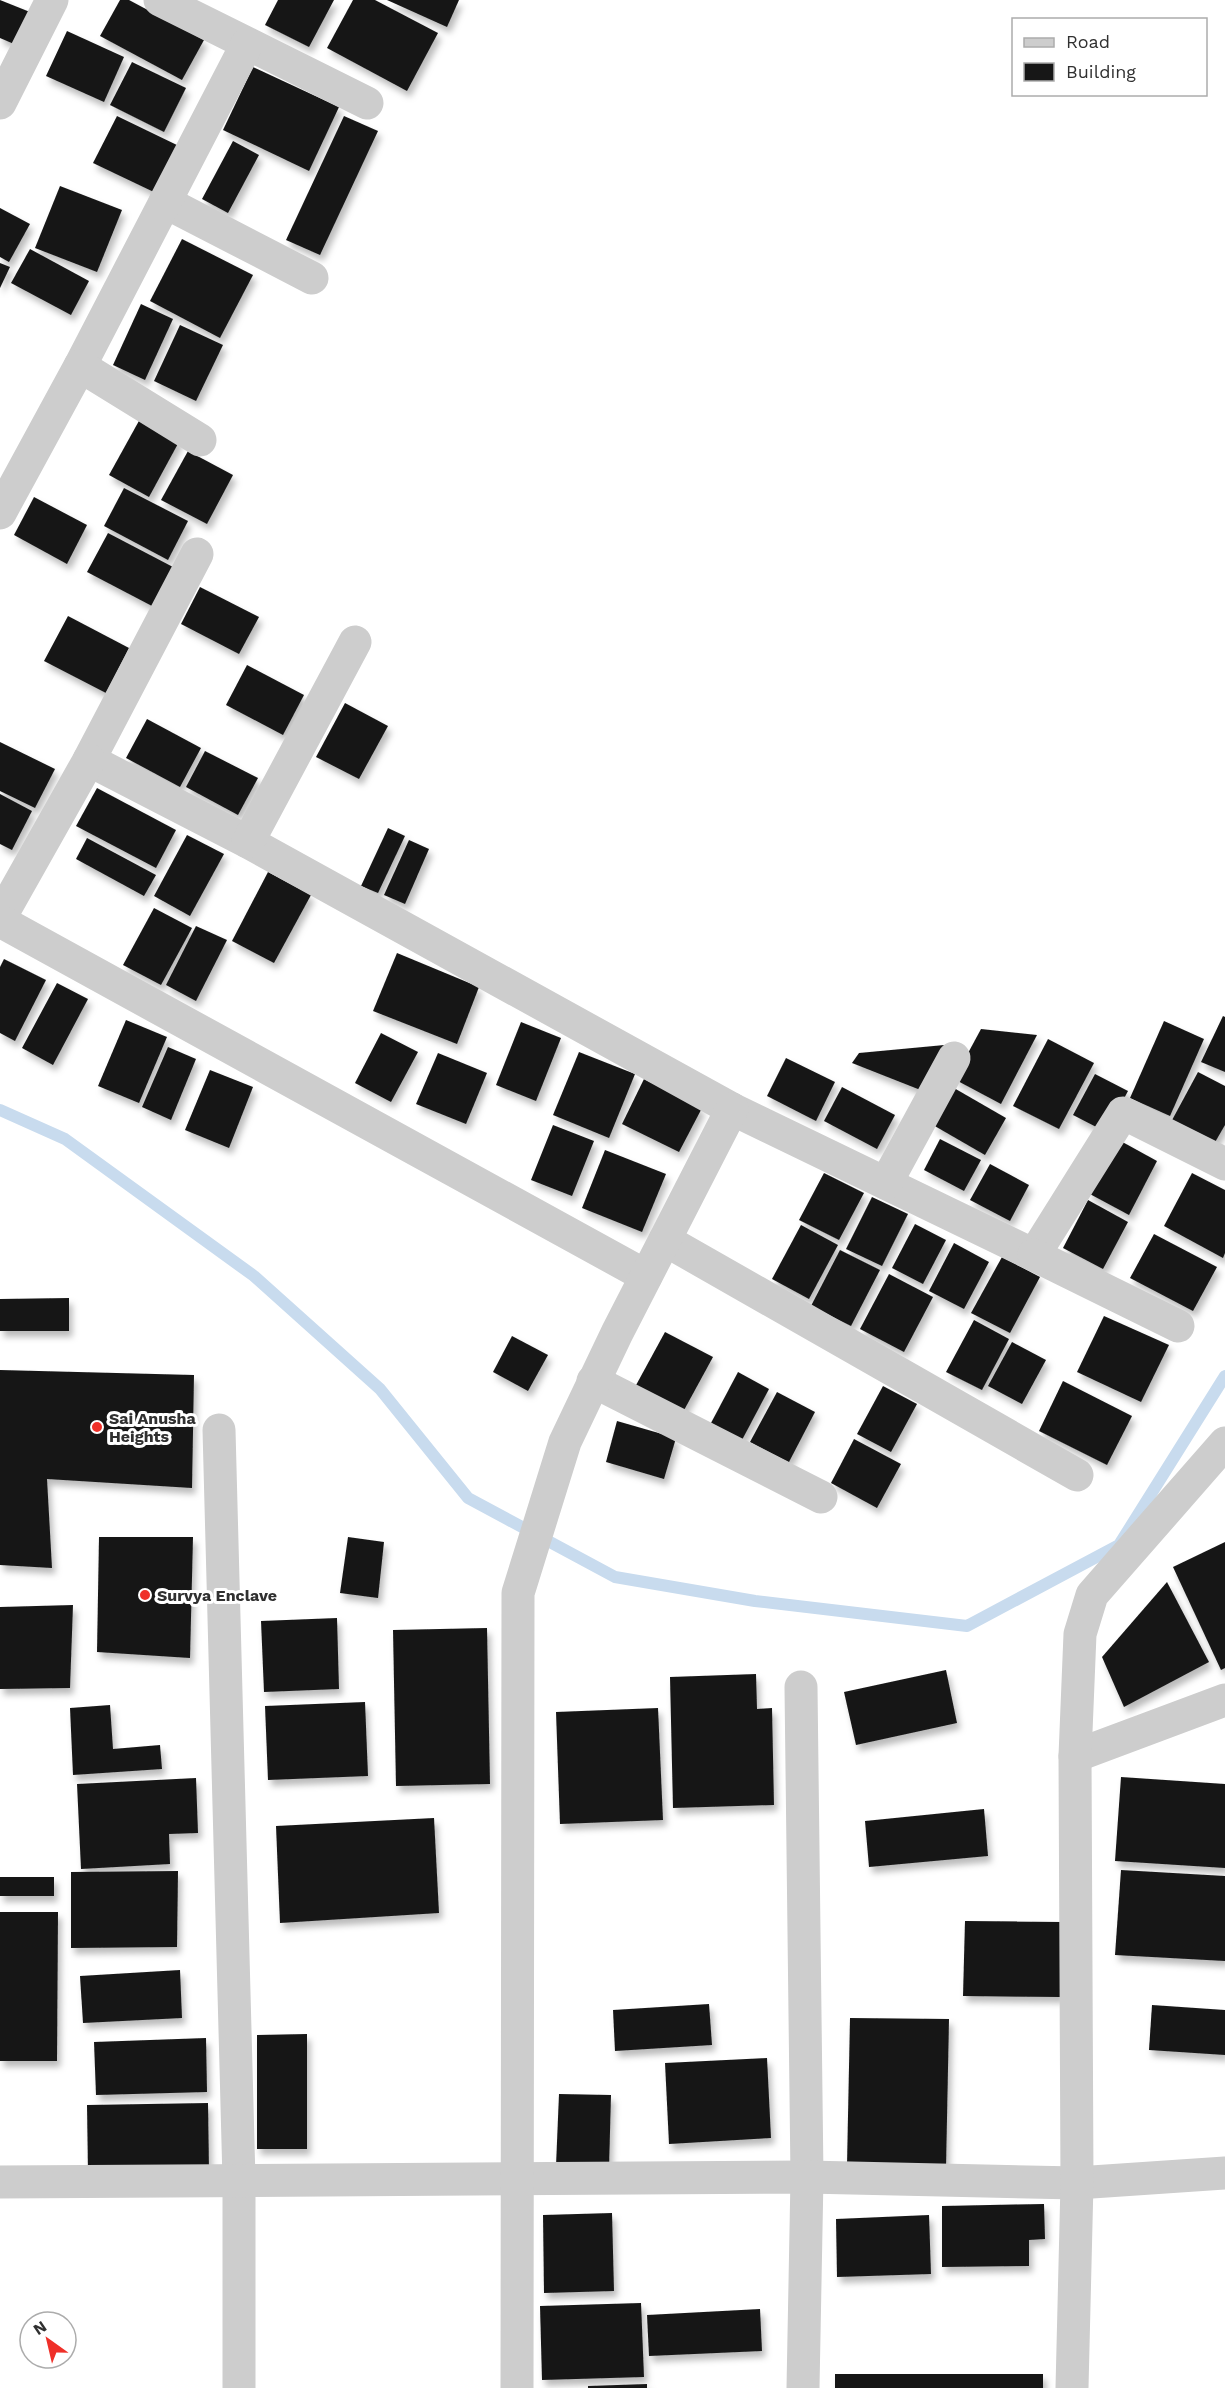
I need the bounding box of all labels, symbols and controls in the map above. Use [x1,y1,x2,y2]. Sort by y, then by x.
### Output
legend [1012,18,1207,96]
text: Road [1066,31,1110,52]
text: Building [1066,61,1136,82]
place label: Sai Anusha Heights [109,1409,197,1446]
marker: Sai Anusha Heights [90,1420,104,1434]
place label: Survya Enclave [157,1586,277,1605]
marker: Survya Enclave [138,1588,152,1602]
north arrow [18,2310,78,2370]
text: N [30,2317,50,2339]

